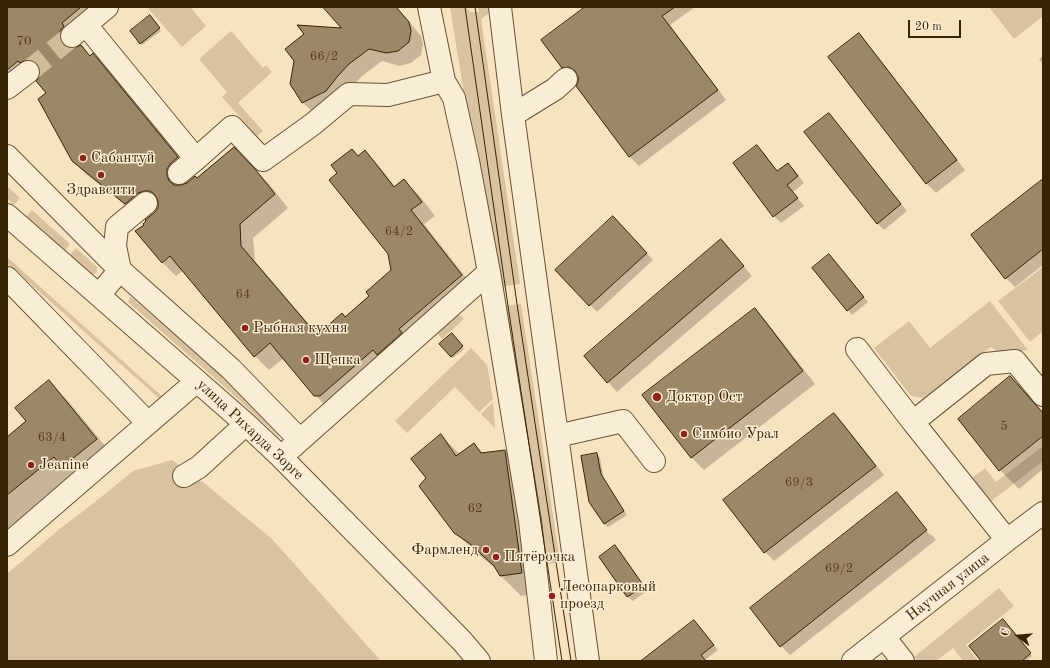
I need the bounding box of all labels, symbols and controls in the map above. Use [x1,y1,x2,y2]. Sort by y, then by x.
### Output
scale bar [910,12,963,38]
text: 20 m [915,21,942,33]
house number: 70 [16,34,32,50]
house number: 66/2 [310,49,338,65]
place label: Сабантуй [91,149,155,167]
marker: Сабантуй [78,153,88,163]
marker: Здравсити [96,170,106,180]
place label: Здравсити [67,181,135,199]
house number: 64/2 [385,224,413,240]
house number: 64 [235,287,251,303]
place label: Рыбная кухня [253,319,347,337]
marker: Рыбная кухня [240,323,250,333]
place label: Щепка [314,351,361,369]
marker: Щепка [301,355,311,365]
street label: улица Рихарда Зорге [193,376,307,484]
place label: Доктор Ост [666,388,743,406]
marker: Доктор Ост [651,391,663,403]
house number: 5 [1000,419,1008,435]
place label: Симбио Урал [692,425,779,443]
marker: Симбио Урал [679,429,689,439]
house number: 63/4 [38,430,66,446]
place label: Jeanine [39,456,89,474]
marker: Jeanine [26,460,36,470]
house number: 69/3 [785,475,813,491]
house number: 62 [467,501,483,517]
place label: Фармленд [412,541,478,559]
marker: Фармленд [481,545,491,555]
place label: Пятёрочка [504,548,575,566]
street label: Научная улица [903,549,993,625]
marker: Пятёрочка [491,552,501,562]
house number: 69/2 [825,561,853,577]
place label: Лесопарковый проезд [560,578,656,613]
marker: Лесопарковый проезд [547,591,557,601]
north arrow [998,616,1038,656]
text: С [1000,628,1012,638]

